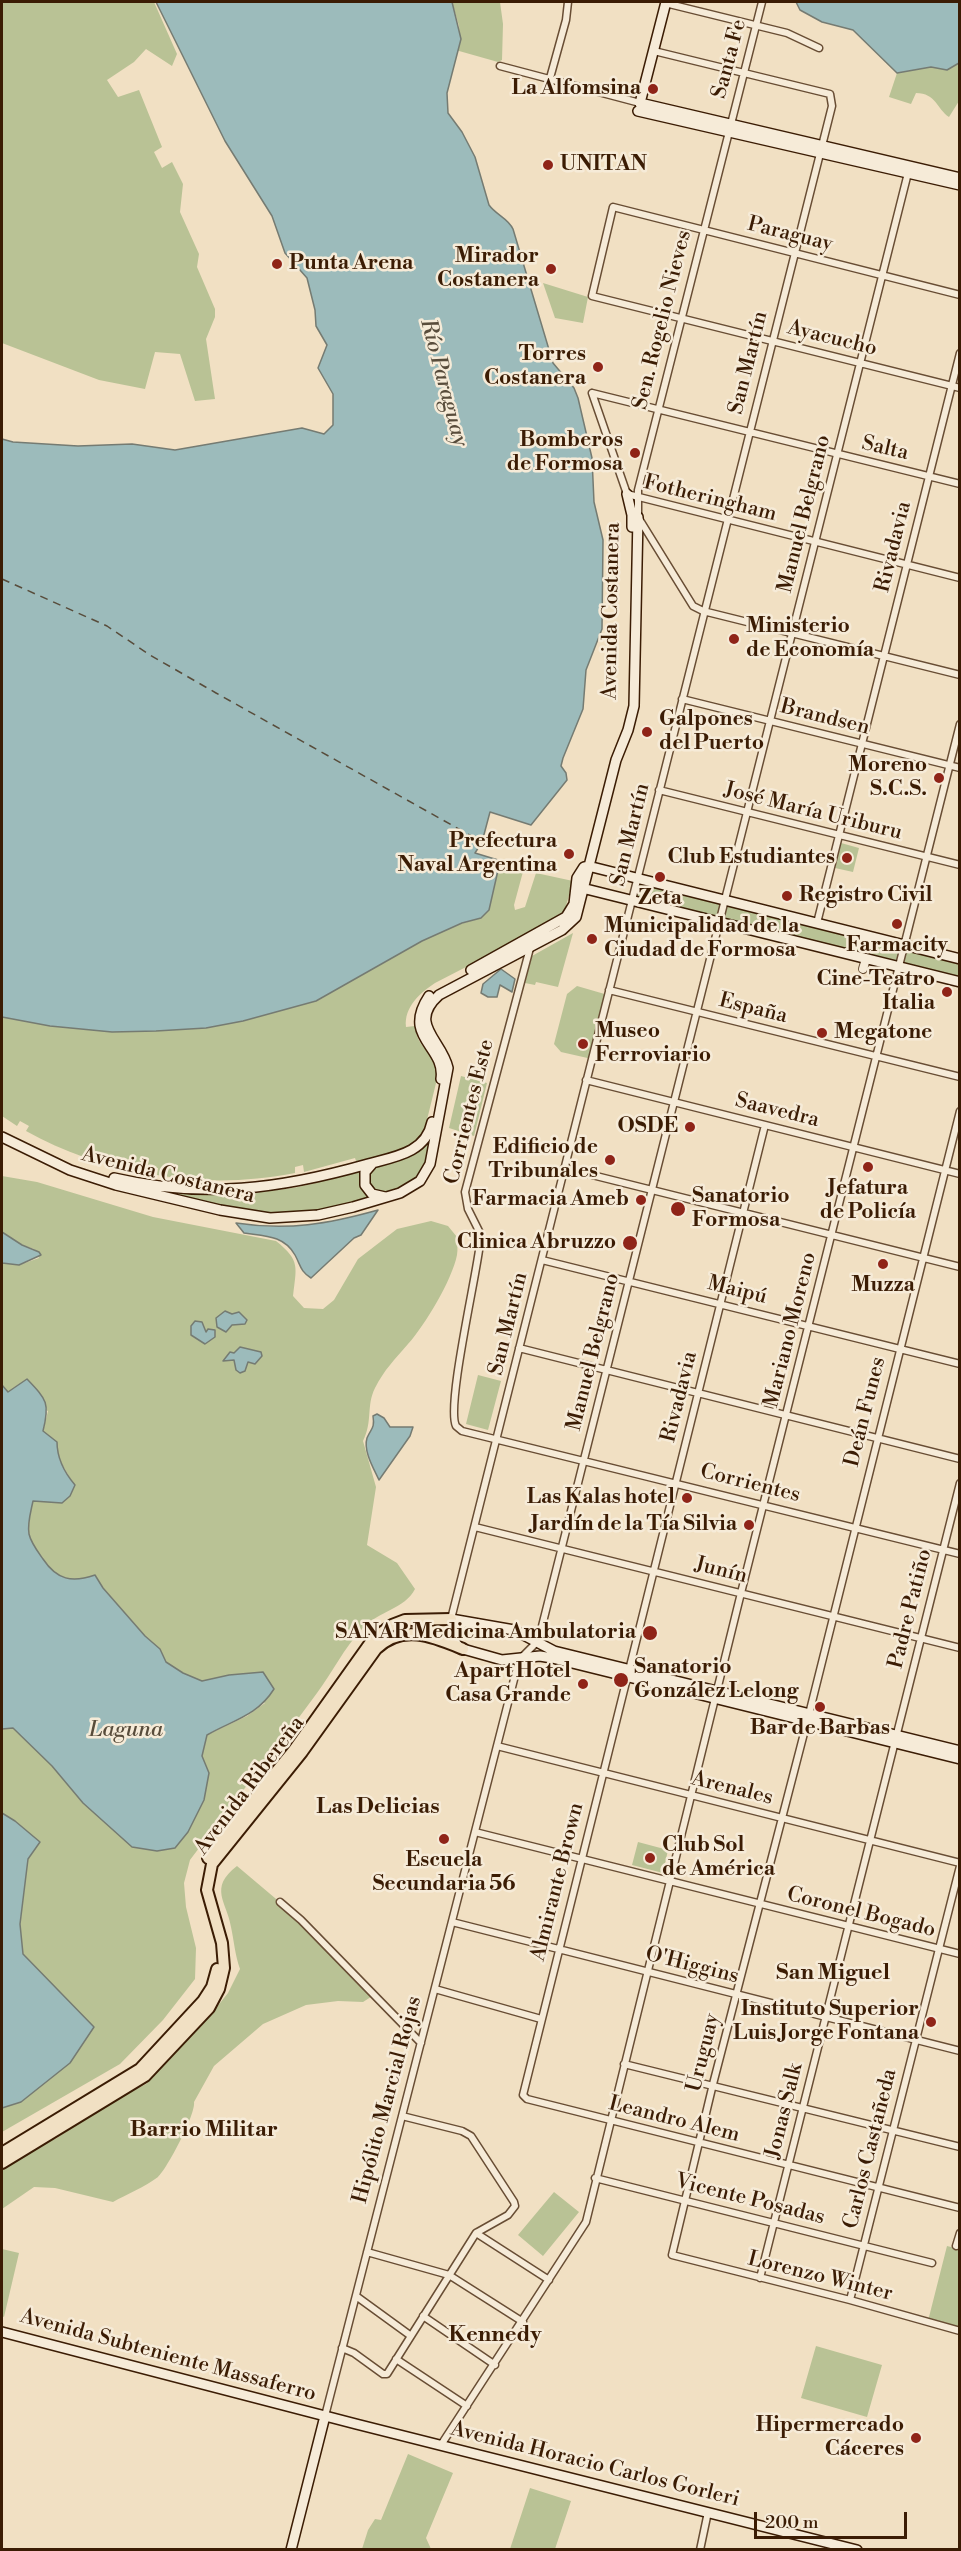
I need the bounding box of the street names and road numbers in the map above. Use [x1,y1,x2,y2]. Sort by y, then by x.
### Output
street label: Santa Fe [707,17,753,101]
street label: Paraguay [745,212,835,258]
street label: Sen. Rogelio Nieves [629,228,697,412]
street label: San Martín [724,309,774,417]
street label: Ayacucho [785,316,879,362]
street label: Salta [859,431,911,467]
street label: Manuel Belgrano [773,432,837,596]
street label: Fotheringham [641,470,779,528]
street label: Rivadavia [871,499,917,595]
street label: Avenida Costanera [598,522,626,700]
street label: Brandsen [778,695,872,741]
street label: José María Uriburu [721,778,905,846]
street label: San Martín [606,781,656,889]
street label: España [716,988,790,1030]
street label: Corrientes Este [440,1037,500,1187]
street label: Saavedra [733,1088,821,1134]
street label: Avenida Costanera [79,1142,257,1210]
street label: Mariano Moreno [760,1250,822,1410]
street label: San Martín [484,1270,534,1378]
street label: Manuel Belgrano [562,1270,626,1434]
street label: Maipú [705,1271,769,1311]
street label: Rivadavia [657,1349,703,1445]
street label: Deán Funes [840,1354,892,1470]
street label: Corrientes [697,1459,803,1509]
street label: Padre Patiño [884,1547,938,1671]
street label: Junín [692,1552,750,1590]
street label: Avenida Ribereña [190,1712,310,1860]
street label: Arenales [689,1767,775,1811]
street label: Almirante Brown [526,1800,590,1964]
street label: Coronel Bogado [784,1882,938,1944]
street label: O'Higgins [643,1942,741,1990]
street label: Hipólito Marcial Rojas [348,1994,428,2206]
street label: Uruguay [682,2011,726,2095]
street label: Jonas Salk [761,2061,809,2161]
street label: Carlos Castañeda [839,2066,903,2232]
street label: Leandro Alem [606,2092,742,2148]
street label: Vicente Posadas [673,2169,827,2231]
street label: Lorenzo Winter [745,2247,895,2307]
street label: Avenida Subteniente Massaferro [17,2304,319,2408]
street label: Avenida Horacio Carlos Gorleri [448,2417,742,2513]

